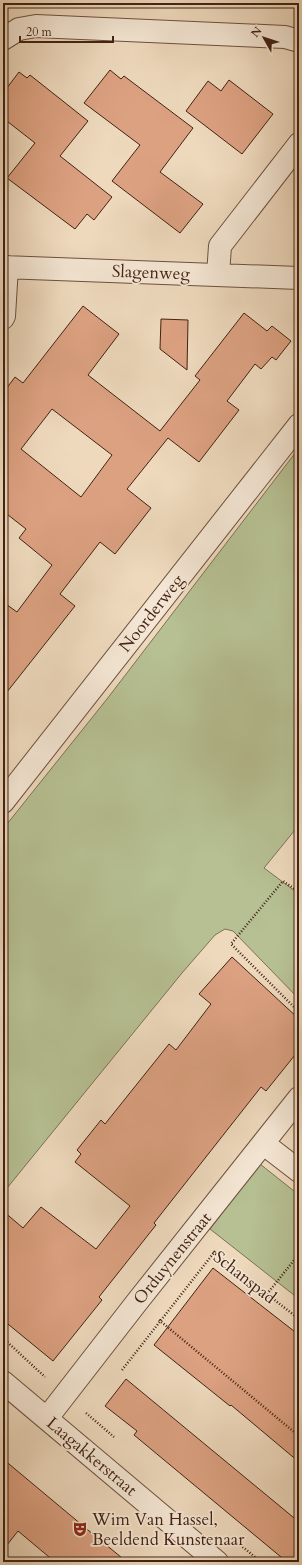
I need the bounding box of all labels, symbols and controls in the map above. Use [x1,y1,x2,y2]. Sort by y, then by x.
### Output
scale bar [20,18,113,44]
north arrow [244,18,284,58]
text: N [248,23,266,40]
text: 20 m [26,24,53,40]
street label: Slagenweg [112,260,191,285]
street label: Noorderweg [114,569,189,657]
street label: Orduynenstraat [128,1207,217,1309]
street label: Schanspad [209,1246,281,1309]
street label: Laagakkerstraat [42,1412,142,1501]
place label: Wim Van Hassel, Beeldend Kunstenaar [91,1508,245,1551]
theatre icon: Wim Van Hassel, Beeldend Kunstenaar [71,1520,89,1538]

